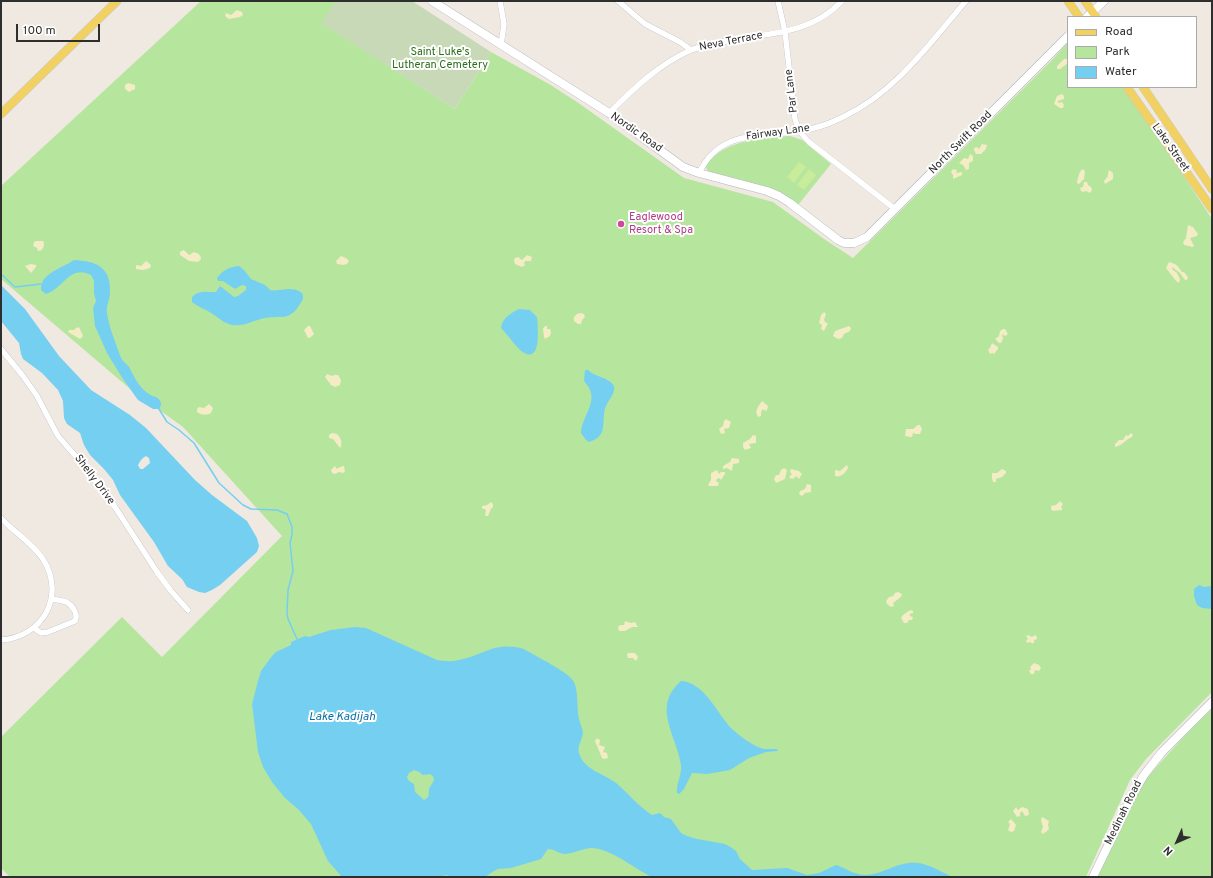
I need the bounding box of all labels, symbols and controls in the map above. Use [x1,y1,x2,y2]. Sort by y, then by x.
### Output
scale bar [18,16,102,42]
legend [1067,16,1197,88]
text: 100 m [23,23,56,39]
text: Road [1105,24,1133,40]
street label: Neva Terrace [698,29,764,55]
text: Park [1105,44,1130,60]
park label: Saint Luke's Lutheran Cemetery [392,46,488,72]
text: Water [1105,64,1137,80]
street label: Par Lane [783,68,801,114]
street label: North Swift Road [927,109,995,177]
street label: Nordic Road [607,110,665,156]
street label: Lake Street [1148,121,1192,175]
street label: Fairway Lane [745,122,811,144]
place label: Eaglewood Resort & Spa [629,211,693,237]
marker: Eaglewood Resort & Spa [616,219,626,229]
street label: Shelly Drive [71,452,117,508]
water label: Lake Kadijah [309,711,375,725]
street label: Medinah Road [1103,779,1145,847]
north arrow [1157,822,1197,862]
text: N [1161,843,1176,858]

